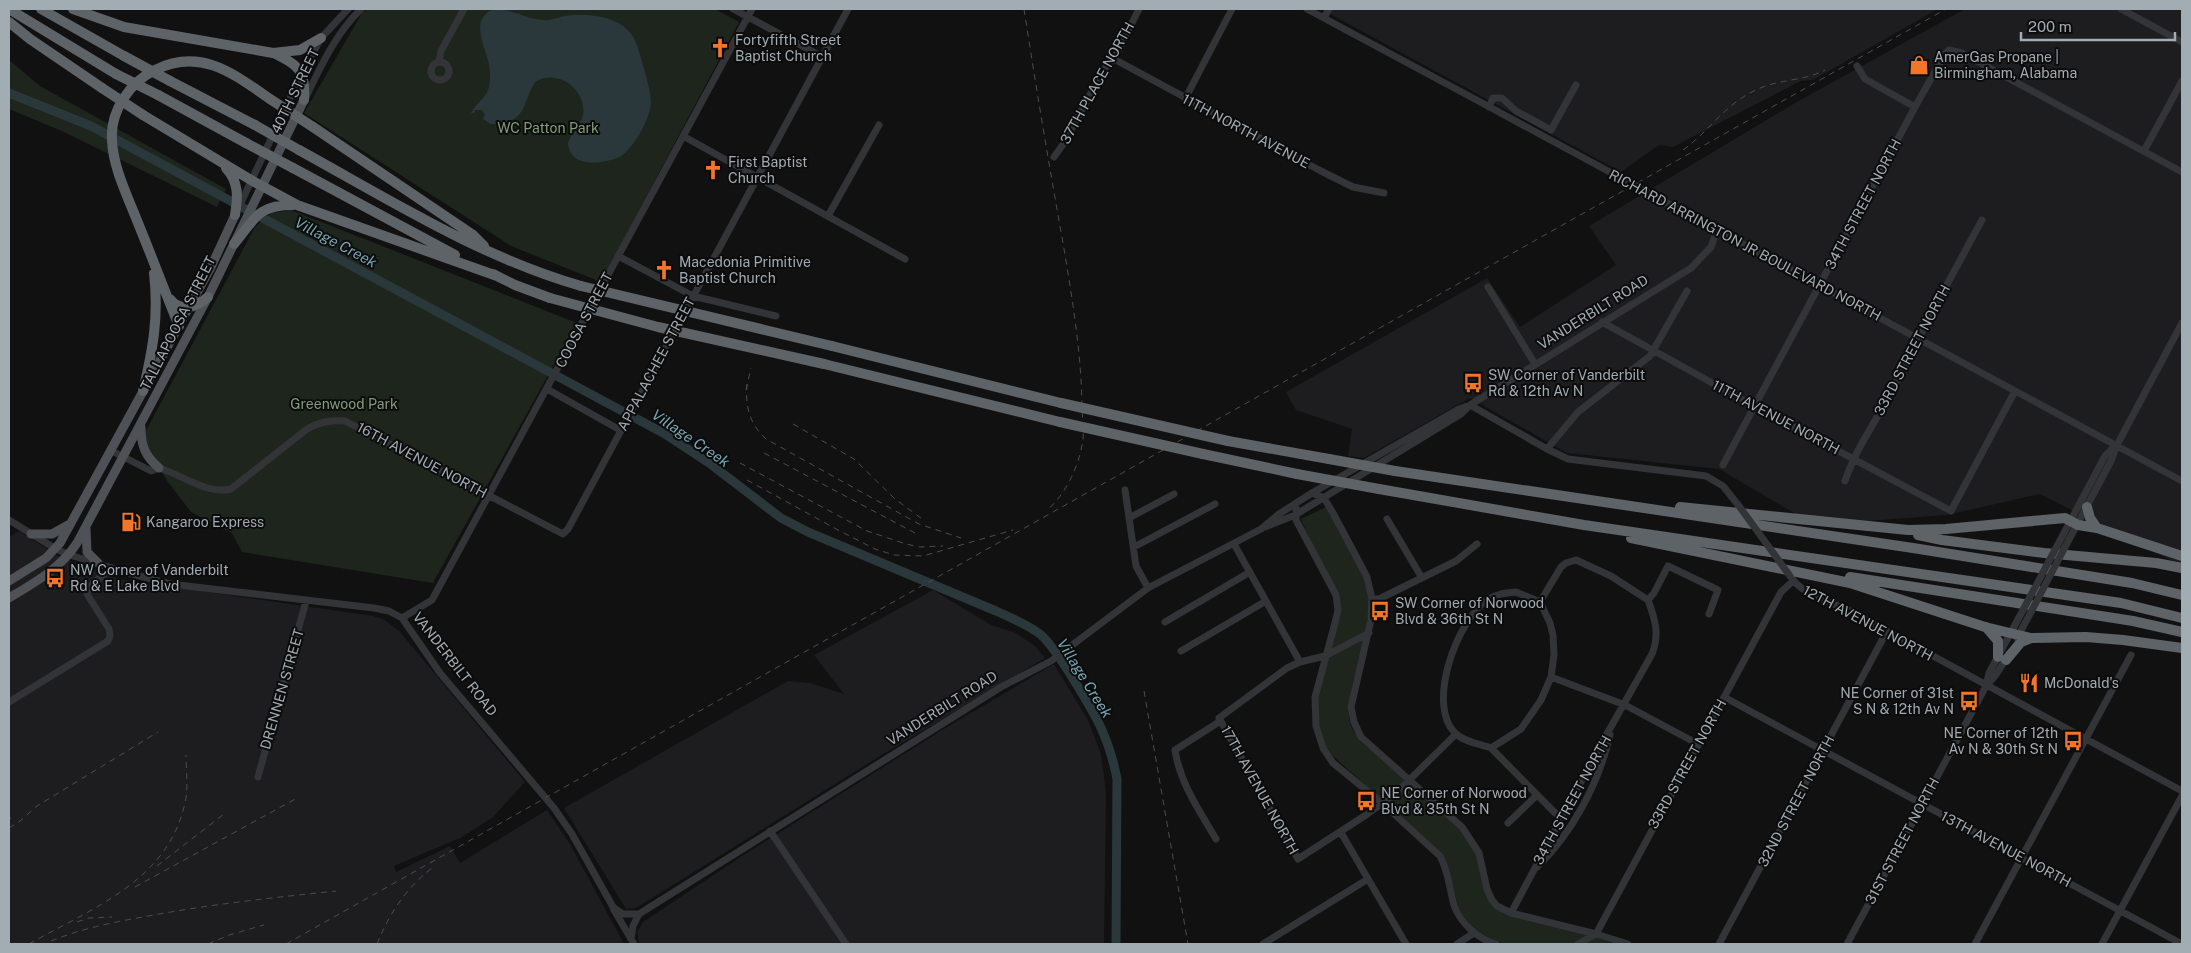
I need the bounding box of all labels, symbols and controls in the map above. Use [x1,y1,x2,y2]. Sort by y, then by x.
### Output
scale bar [2021,10,2175,42]
text: 200 m [2028,18,2072,35]
street label: 37TH PLACE NORTH [1057,19,1137,147]
place label: Fortyfifth Street Baptist Church [735,32,841,64]
church icon: Fortyfifth Street Baptist Church [709,37,731,59]
street label: 40TH STREET [267,46,323,136]
place label: AmerGas Propane | Birmingham, Alabama [1934,49,2077,81]
shop icon: AmerGas Propane | Birmingham, Alabama [1908,54,1930,76]
street label: 11TH NORTH AVENUE [1180,91,1312,171]
park label: WC Patton Park [497,120,599,136]
street label: 34TH STREET NORTH [1822,136,1904,272]
place label: First Baptist Church [728,154,808,186]
church icon: First Baptist Church [702,159,724,181]
street label: RICHARD ARRINGTON JR BOULEVARD NORTH [1606,166,1884,324]
water label: Village Creek [292,213,381,271]
street label: TALLAPOOSA STREET [137,253,219,393]
place label: Macedonia Primitive Baptist Church [679,254,811,286]
church icon: Macedonia Primitive Baptist Church [653,259,675,281]
street label: COOSA STREET [552,270,616,370]
street label: VANDERBILT ROAD [1535,272,1651,352]
street label: 33RD STREET NORTH [1871,282,1953,418]
street label: APPALACHEE STREET [614,295,698,433]
place label: SW Corner of Vanderbilt Rd & 12th Av N [1488,367,1645,399]
bus stop icon: SW Corner of Vanderbilt Rd & 12th Av N [1462,372,1484,394]
street label: 11TH AVENUE NORTH [1710,377,1842,457]
park label: Greenwood Park [290,396,398,412]
water label: Village Creek [649,406,734,471]
street label: 16TH AVENUE NORTH [354,419,490,501]
fuel station icon: Kangaroo Express [120,511,142,533]
place label: Kangaroo Express [146,514,264,530]
place label: NW Corner of Vanderbilt Rd & E Lake Blvd [70,562,229,594]
bus stop icon: NW Corner of Vanderbilt Rd & E Lake Blvd [44,567,66,589]
street label: 12TH AVENUE NORTH [1800,582,1936,664]
place label: SW Corner of Norwood Blvd & 36th St N [1395,595,1544,627]
bus stop icon: SW Corner of Norwood Blvd & 36th St N [1369,600,1391,622]
street label: VANDERBILT ROAD [410,609,500,719]
street label: DRENNEN STREET [257,627,307,751]
water label: Village Creek [1054,635,1117,722]
street label: VANDERBILT ROAD [884,668,1000,748]
restaurant icon: McDonald's [2018,672,2040,694]
place label: McDonald's [2044,675,2119,691]
place label: NE Corner of 31st S N & 12th Av N [1840,685,1954,717]
bus stop icon: NE Corner of 31st S N & 12th Av N [1958,690,1980,712]
street label: 33RD STREET NORTH [1645,696,1729,832]
street label: 17TH AVENUE NORTH [1218,723,1302,857]
place label: NE Corner of 12th Av N & 30th St N [1944,725,2058,757]
bus stop icon: NE Corner of 12th Av N & 30th St N [2062,730,2084,752]
street label: 34TH STREET NORTH [1530,733,1614,867]
street label: 32ND STREET NORTH [1755,733,1837,869]
street label: 31ST STREET NORTH [1862,775,1942,907]
place label: NE Corner of Norwood Blvd & 35th St N [1381,785,1527,817]
bus stop icon: NE Corner of Norwood Blvd & 35th St N [1355,790,1377,812]
street label: 13TH AVENUE NORTH [1938,808,2074,890]

